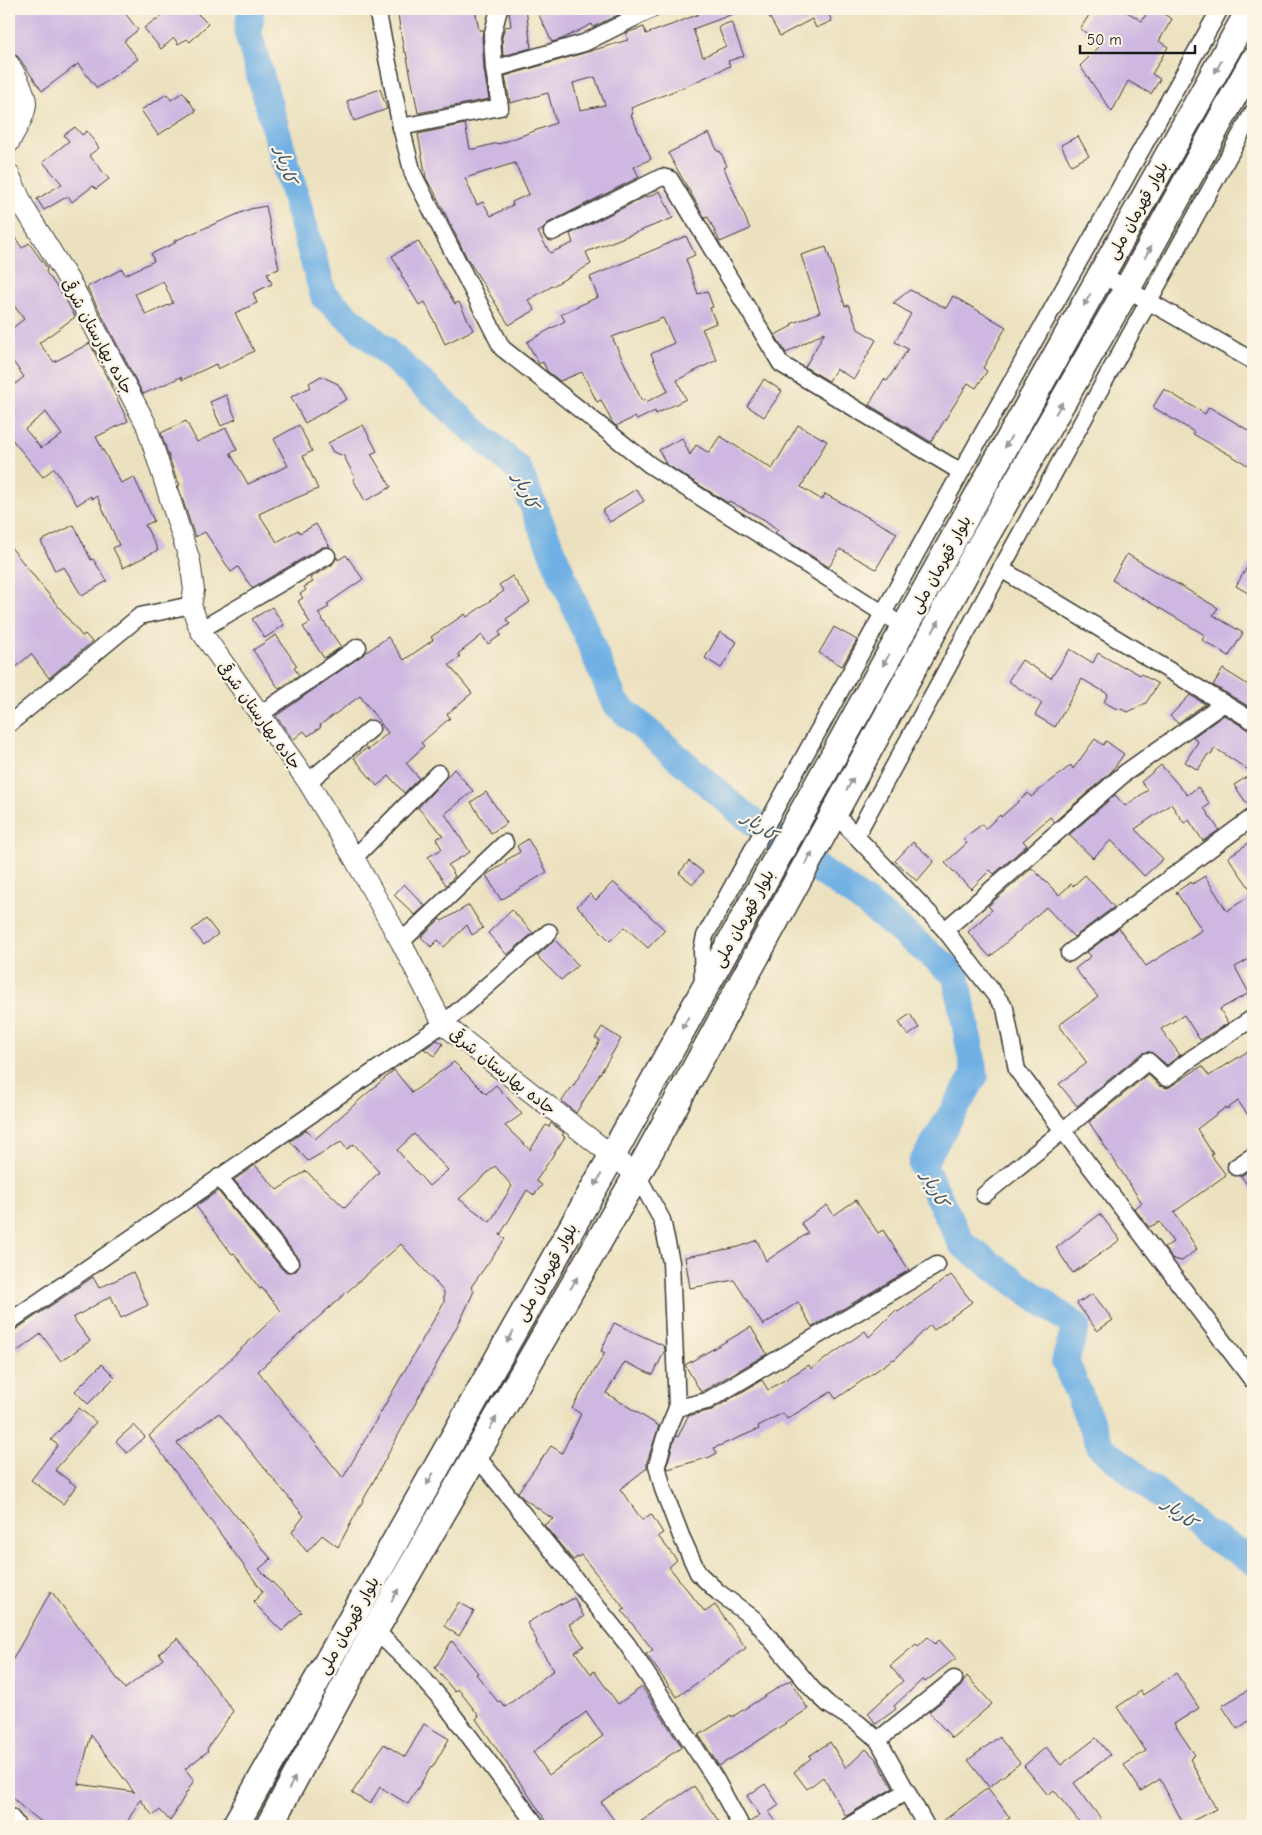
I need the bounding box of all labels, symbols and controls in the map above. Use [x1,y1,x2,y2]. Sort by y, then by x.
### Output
scale bar [1080,22,1194,54]
text: 50 m [1087,31,1122,49]
one-way arrow [1214,59,1222,74]
water label: کاربار [270,143,302,189]
street label: بلوار قهرمان ملی [1104,159,1173,263]
one-way arrow [1143,245,1152,258]
street label: جاده بهارستان شرقی [58,275,138,397]
one-way arrow [1083,292,1091,307]
one-way arrow [1054,402,1063,415]
one-way arrow [1004,434,1012,449]
water label: کاربار [508,468,544,515]
street label: بلوار قهرمان ملی [907,513,976,617]
one-way arrow [932,619,940,633]
one-way arrow [882,654,891,667]
street label: جاده بهارستان شرقی [214,657,306,773]
one-way arrow [845,777,854,791]
water label: کاربار [737,806,783,848]
one-way arrow [805,851,814,865]
street label: بلوار قهرمان ملی [710,867,779,971]
one-way arrow [681,1016,690,1029]
street label: جاده بهارستان شرقی [446,1023,560,1119]
water label: کاربار [916,1166,954,1213]
one-way arrow [594,1173,602,1187]
street label: بلوار قهرمان ملی [513,1221,582,1325]
one-way arrow [570,1276,579,1289]
one-way arrow [505,1330,514,1344]
one-way arrow [488,1417,497,1430]
one-way arrow [426,1472,435,1485]
water label: کاربار [1157,1492,1203,1535]
street label: بلوار قهرمان ملی [315,1574,384,1678]
one-way arrow [391,1587,399,1602]
one-way arrow [288,1776,296,1791]

